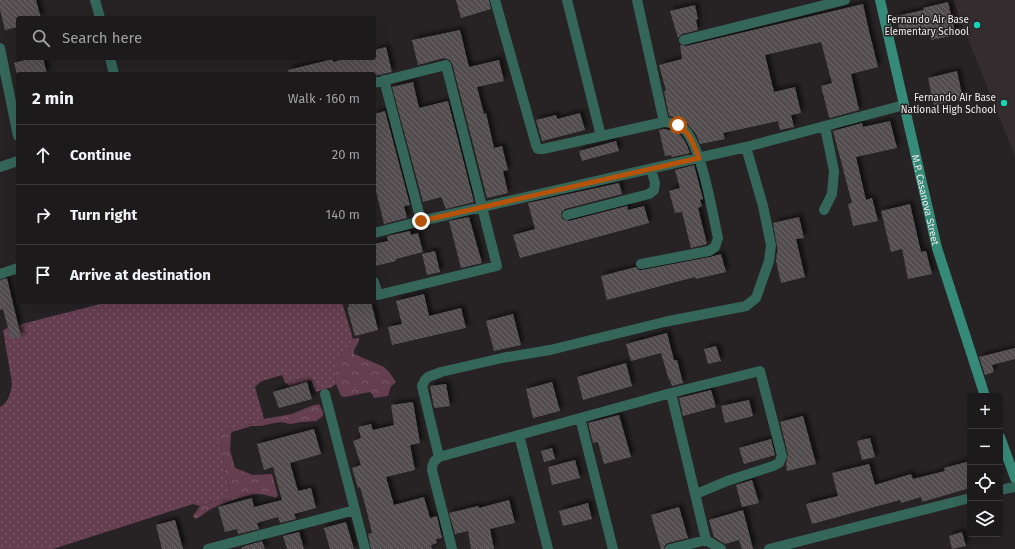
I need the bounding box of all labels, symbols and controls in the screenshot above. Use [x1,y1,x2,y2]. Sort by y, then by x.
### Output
place label: Fernando Air Base Elementary School [884,14,969,38]
search box [16,16,376,60]
marker: Fernando Air Base Elementary School [972,20,982,30]
icon: search [30,27,52,49]
text: Search here [62,29,142,47]
text: 2 min [32,88,74,109]
text: Walk · 160 m [288,91,360,106]
place label: Fernando Air Base National High School [901,92,996,116]
marker: Fernando Air Base National High School [999,98,1009,108]
route start [669,116,687,134]
icon: ahead [32,144,54,166]
text: Continue [70,146,131,164]
text: 20 m [332,147,360,162]
street label: M.P. Casanova Street [909,154,941,247]
icon: right [32,204,54,226]
text: Turn right [70,206,137,224]
text: 140 m [326,207,360,222]
route end [412,212,430,230]
icon: arrive [32,264,54,286]
text: Arrive at destination [70,266,211,284]
map controls [967,393,1003,537]
button: + [967,393,1003,429]
button: − [967,429,1003,465]
button: locate [967,465,1003,501]
button: layers [967,501,1003,537]

